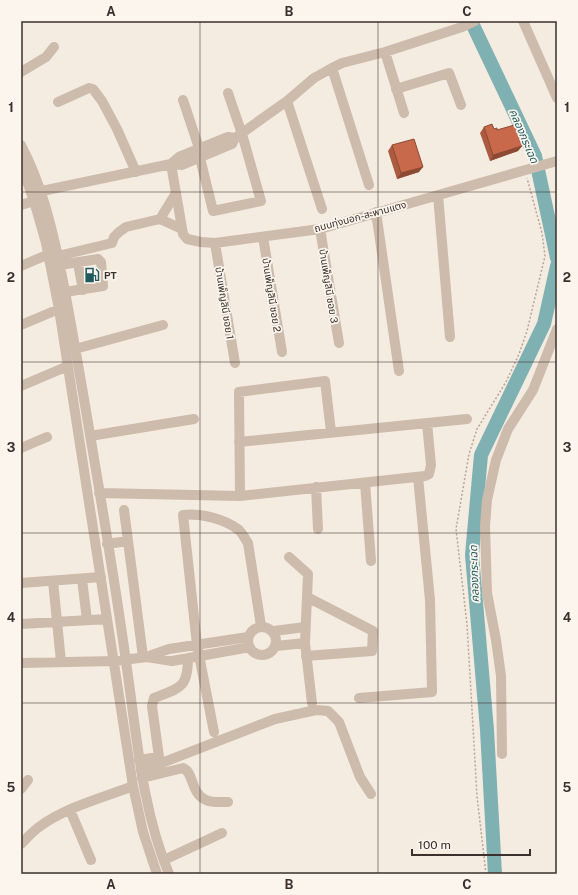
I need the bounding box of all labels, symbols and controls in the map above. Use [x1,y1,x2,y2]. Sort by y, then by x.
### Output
text: A [106,4,116,19]
text: B [285,4,294,19]
text: C [462,4,472,19]
text: 1 [8,100,14,115]
text: 1 [564,100,570,115]
water label: คลองกระเฉด [507,107,541,166]
street label: ถนนทุ่งนอก-สะพานแตง [313,198,408,235]
street label: บ้านเพ็ญสินี ซอย 3 [317,248,341,324]
street label: บ้านเพ็ญสินี ซอย 2 [260,257,284,333]
fuel station icon: PT [83,266,101,284]
street label: บ้านเพ็ญสินี ซอย 1 [213,266,237,340]
place label: PT [104,269,117,281]
text: 2 [7,270,15,285]
text: 2 [563,270,571,285]
text: 3 [7,440,16,455]
text: 3 [563,440,572,455]
water label: คลองกระเฉด [467,544,481,603]
text: 4 [7,610,16,625]
text: 4 [563,610,572,625]
text: 5 [7,780,16,795]
text: 5 [563,780,572,795]
scale bar [412,831,530,857]
text: 100 m [418,838,451,852]
text: A [106,877,116,892]
text: B [285,877,294,892]
text: C [462,877,472,892]

